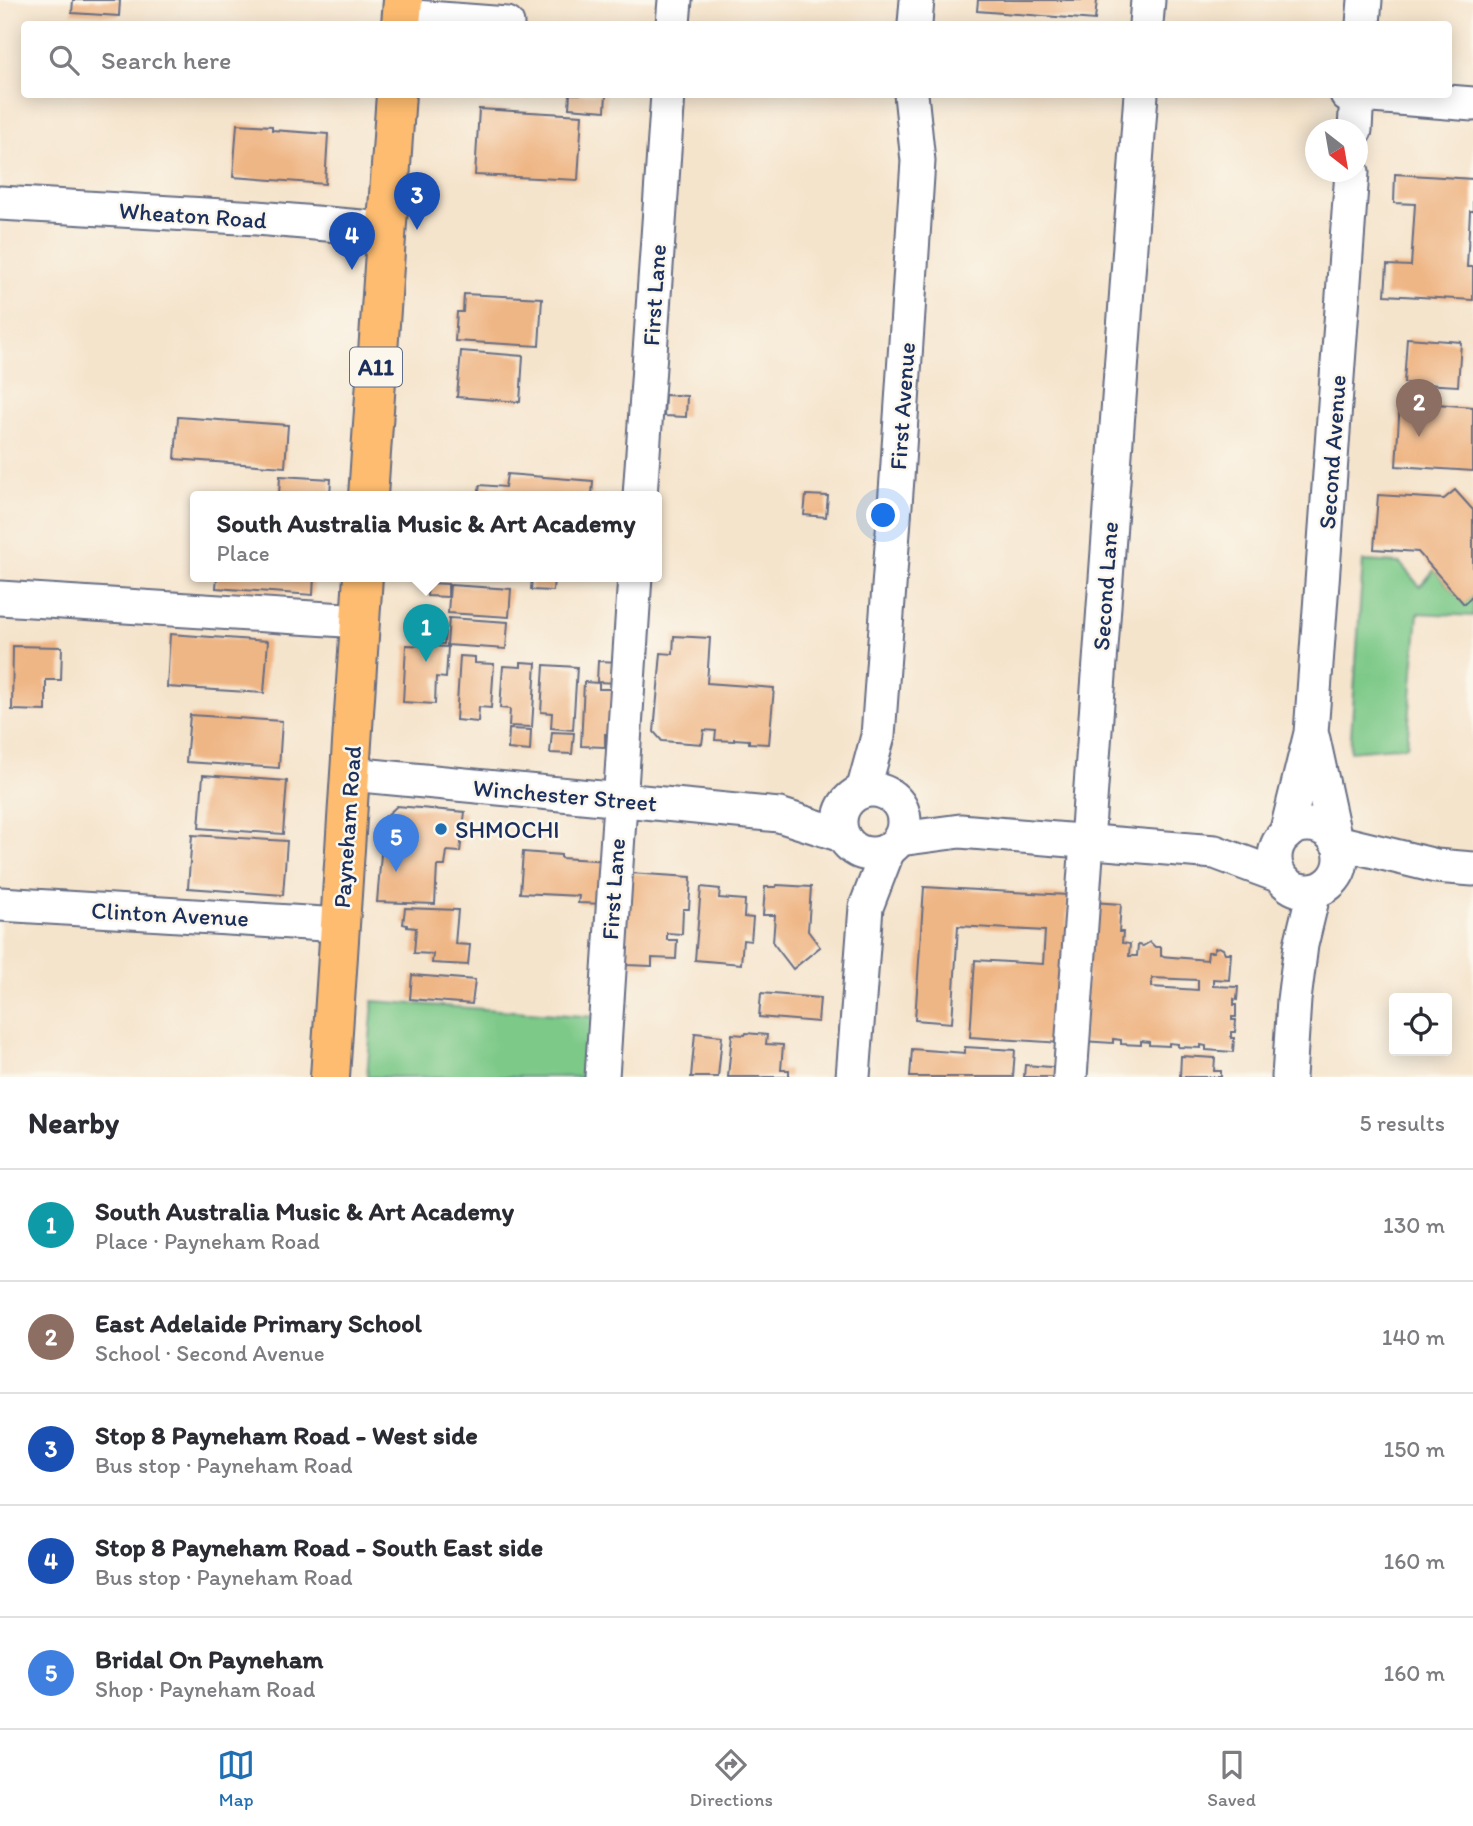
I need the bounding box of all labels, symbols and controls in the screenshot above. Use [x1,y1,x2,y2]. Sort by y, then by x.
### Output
search box [21,21,1452,98]
icon: search [45,41,83,79]
text: Search here [101,44,231,76]
north arrow [1305,119,1368,182]
pin: 3 [394,172,440,230]
street label: Wheaton Road [118,195,268,235]
pin: 4 [329,212,375,270]
street label: First Lane [636,243,672,347]
street label: First Avenue [883,341,921,471]
road number: A11 [350,348,402,386]
street label: Second Avenue [1312,374,1352,530]
pin: 2 [1396,379,1442,437]
popup [190,491,662,582]
your location [866,498,900,532]
text: South Australia Music & Art Academy [217,507,635,539]
street label: Second Lane [1086,521,1124,651]
text: Place [217,539,270,567]
pin: 1 [403,604,449,662]
street label: Payneham Road [327,745,367,909]
street label: Winchester Street [472,772,658,818]
pin: 5 [373,814,419,872]
place label: SHMOCHI [455,815,560,844]
marker: SHMOCHI [433,821,449,837]
street label: First Lane [595,837,631,941]
street label: Clinton Avenue [91,895,249,933]
map controls [1389,993,1452,1056]
button: locate [1389,993,1452,1056]
text: Nearby [28,1104,119,1141]
text: 5 results [1359,1109,1445,1137]
text: South Australia Music & Art Academy [95,1195,514,1227]
text: 1 [46,1211,56,1239]
text: 130 m [1383,1211,1445,1239]
text: Place · Payneham Road [95,1227,320,1255]
text: East Adelaide Primary School [95,1307,422,1339]
text: 2 [45,1323,57,1351]
text: 140 m [1382,1323,1445,1351]
text: School · Second Avenue [95,1339,325,1367]
text: Stop 8 Payneham Road - West side [95,1419,478,1451]
text: 3 [45,1435,57,1463]
text: 150 m [1384,1435,1445,1463]
text: Bus stop · Payneham Road [95,1451,353,1479]
text: Stop 8 Payneham Road - South East side [95,1531,543,1563]
text: 4 [44,1547,58,1575]
text: 160 m [1383,1547,1445,1575]
text: Bus stop · Payneham Road [95,1563,353,1591]
text: Bridal On Payneham [95,1643,323,1675]
text: 5 [45,1659,57,1687]
text: 160 m [1383,1659,1445,1687]
text: Shop · Payneham Road [95,1675,315,1703]
tab: Map [217,1746,255,1811]
tab: Directions [689,1746,773,1811]
tab: Saved [1207,1746,1256,1811]

